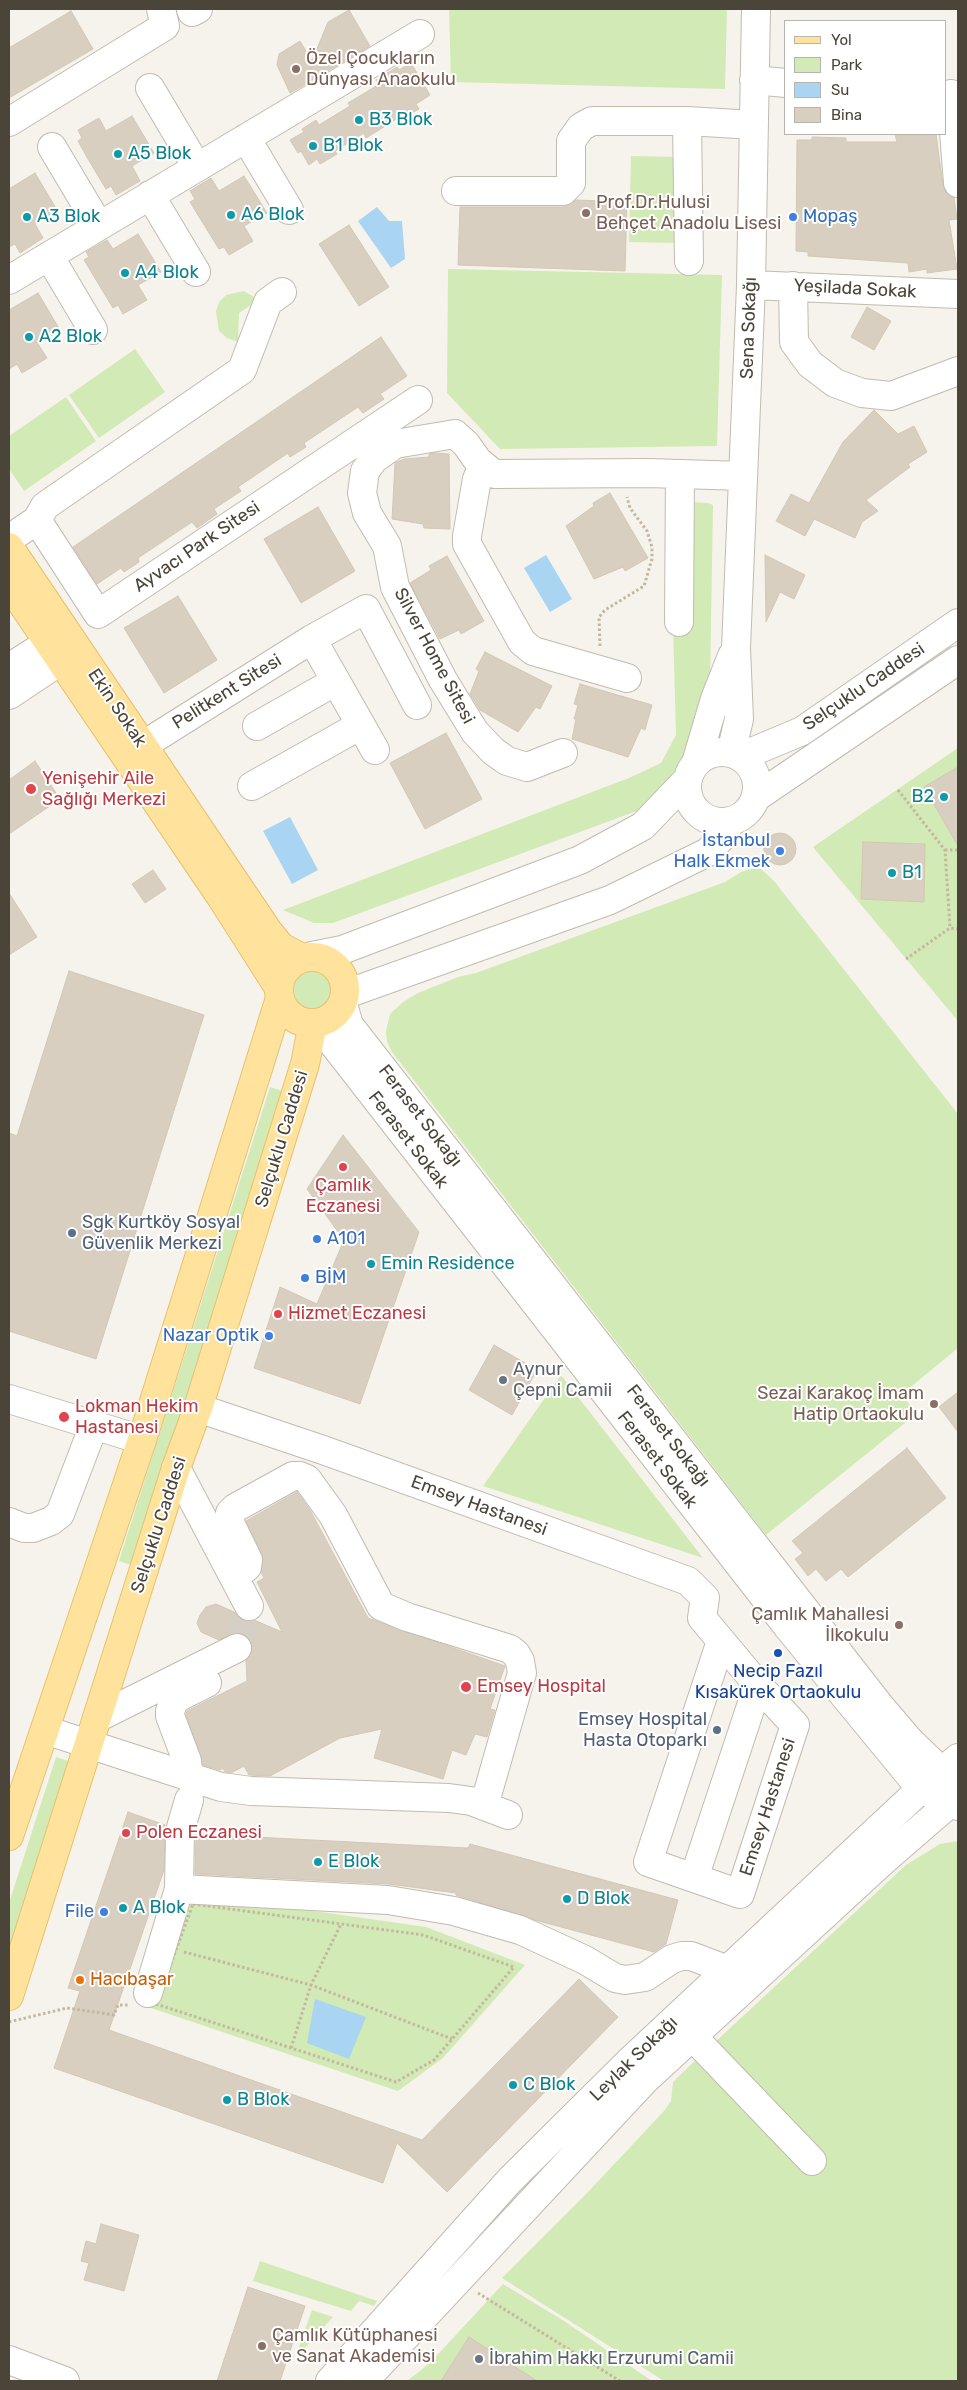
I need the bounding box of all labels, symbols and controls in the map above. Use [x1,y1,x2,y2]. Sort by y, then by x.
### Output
legend [784,20,947,135]
text: Yol [831,31,852,49]
place label: Özel Çocukların Dünyası Anaokulu [306,48,456,90]
text: Park [831,56,862,74]
marker: Özel Çocukların Dünyası Anaokulu [290,63,302,75]
text: Su [831,81,849,99]
text: Bina [831,106,862,124]
place label: B3 Blok [369,109,432,131]
marker: B3 Blok [353,114,365,126]
place label: B1 Blok [323,135,383,157]
marker: B1 Blok [307,140,319,152]
place label: A5 Blok [128,143,191,165]
marker: A5 Blok [112,148,124,160]
place label: Prof.Dr.Hulusi Behçet Anadolu Lisesi [596,192,781,234]
place label: A6 Blok [241,204,304,226]
place label: A3 Blok [37,206,100,228]
place label: Mopaş [803,206,857,228]
marker: Prof.Dr.Hulusi Behçet Anadolu Lisesi [580,207,592,219]
marker: A6 Blok [225,209,237,221]
marker: A3 Blok [21,211,33,223]
marker: Mopaş [787,211,799,223]
place label: A4 Blok [135,262,199,284]
marker: A4 Blok [119,267,131,279]
street label: Yeşilada Sokak [793,275,917,303]
street label: Sena Sokağı [736,277,762,379]
place label: A2 Blok [39,326,102,348]
marker: A2 Blok [23,331,35,343]
street label: Ayvacı Park Sitesi [130,497,264,597]
street label: Silver Home Sitesi [389,584,479,728]
street label: Selçuklu Caddesi [799,638,929,736]
street label: Pelitkent Sitesi [168,650,286,734]
street label: Ekin Sokak [83,665,151,751]
place label: Yenişehir Aile Sağlığı Merkezi [42,768,166,811]
marker: Yenişehir Aile Sağlığı Merkezi [24,782,38,796]
place label: B2 [911,786,934,808]
marker: B2 [938,791,950,803]
place label: İstanbul Halk Ekmek [674,830,770,872]
marker: İstanbul Halk Ekmek [774,845,786,857]
place label: B1 [902,862,922,884]
marker: B1 [886,867,898,879]
street label: Feraset Sokağı [374,1061,466,1171]
street label: Selçuklu Caddesi [251,1068,313,1210]
street label: Feraset Sokak [363,1087,453,1193]
marker: Çamlık Eczanesi [337,1161,349,1173]
place label: Çamlık Eczanesi [306,1175,380,1218]
place label: Sgk Kurtköy Sosyal Güvenlik Merkezi [82,1212,240,1254]
marker: Sgk Kurtköy Sosyal Güvenlik Merkezi [66,1227,78,1239]
place label: A101 [327,1228,365,1250]
marker: A101 [311,1233,323,1245]
place label: Emin Residence [381,1253,515,1275]
marker: Emin Residence [365,1258,377,1270]
place label: BİM [315,1267,346,1289]
marker: BİM [299,1272,311,1284]
place label: Hizmet Eczanesi [288,1303,426,1325]
marker: Hizmet Eczanesi [272,1308,284,1320]
place label: Nazar Optik [163,1325,259,1347]
marker: Nazar Optik [263,1330,275,1342]
place label: Aynur Çepni Camii [513,1359,612,1402]
marker: Aynur Çepni Camii [497,1374,509,1386]
street label: Feraset Sokağı [622,1381,714,1491]
place label: Sezai Karakoç İmam Hatip Ortaokulu [757,1383,924,1426]
place label: Lokman Hekim Hastanesi [75,1396,198,1438]
marker: Sezai Karakoç İmam Hatip Ortaokulu [928,1398,940,1410]
street label: Feraset Sokak [612,1407,702,1513]
marker: Lokman Hekim Hastanesi [57,1410,71,1424]
street label: Selçuklu Caddesi [127,1454,191,1596]
street label: Emsey Hastanesi [408,1471,550,1541]
place label: Çamlık Mahallesi İlkokulu [751,1604,889,1646]
marker: Çamlık Mahallesi İlkokulu [893,1619,905,1631]
marker: Necip Fazıl Kısakürek Ortaokulu [772,1647,784,1659]
place label: Necip Fazıl Kısakürek Ortaokulu [695,1661,861,1704]
place label: Emsey Hospital [477,1676,606,1698]
marker: Emsey Hospital [459,1680,473,1694]
place label: Emsey Hospital Hasta Otoparkı [578,1709,707,1752]
marker: Emsey Hospital Hasta Otoparkı [711,1724,723,1736]
street label: Emsey Hastanesi [736,1735,800,1879]
place label: Polen Eczanesi [136,1822,262,1844]
marker: Polen Eczanesi [120,1827,132,1839]
place label: E Blok [328,1851,379,1873]
marker: E Blok [312,1856,324,1868]
place label: D Blok [577,1888,630,1910]
marker: D Blok [561,1893,573,1905]
place label: A Blok [133,1897,185,1919]
place label: File [65,1901,94,1923]
marker: A Blok [117,1902,129,1914]
marker: File [98,1906,110,1918]
place label: Hacıbaşar [90,1969,174,1991]
marker: Hacıbaşar [74,1974,86,1986]
street label: Leylak Sokağı [586,2012,682,2106]
place label: C Blok [523,2074,575,2096]
marker: C Blok [507,2079,519,2091]
place label: B Blok [237,2089,289,2111]
marker: B Blok [221,2094,233,2106]
place label: Çamlık Kütüphanesi ve Sanat Akademisi [272,2325,438,2368]
marker: Çamlık Kütüphanesi ve Sanat Akademisi [256,2340,268,2352]
place label: İbrahim Hakkı Erzurumi Camii [489,2348,734,2370]
marker: İbrahim Hakkı Erzurumi Camii [473,2353,485,2365]

